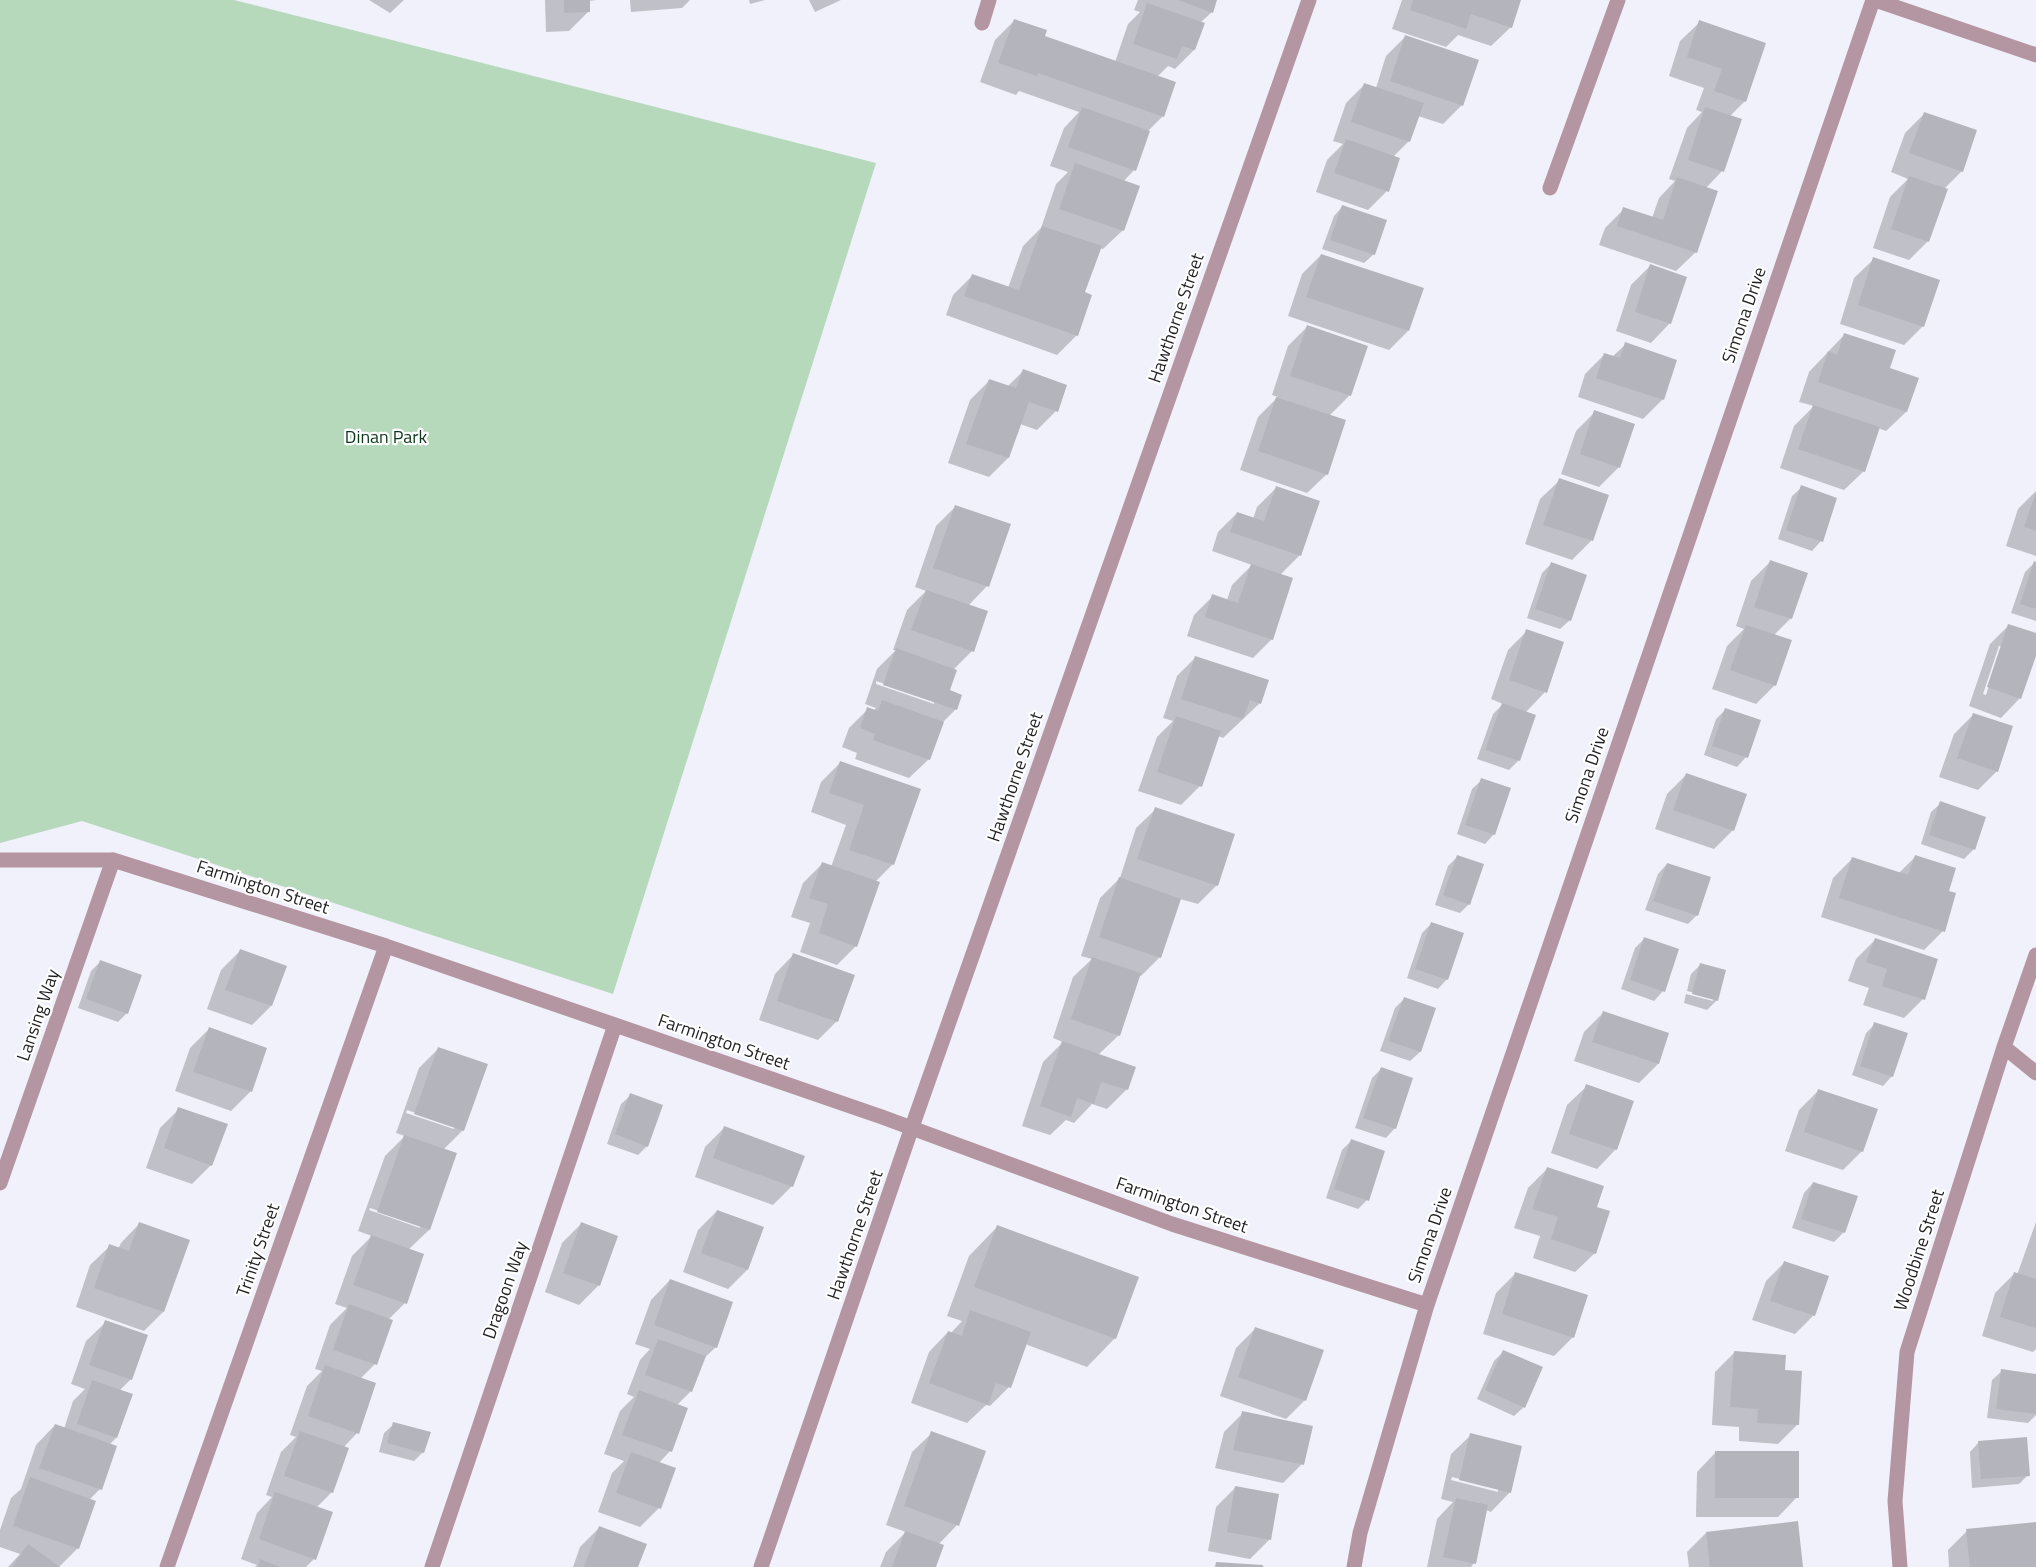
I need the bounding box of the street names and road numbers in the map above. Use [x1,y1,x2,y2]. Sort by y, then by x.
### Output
street label: Hawthorne Street [1141,249,1211,386]
street label: Simona Drive [1714,263,1773,367]
street label: Hawthorne Street [980,708,1050,845]
street label: Simona Drive [1557,723,1616,827]
street label: Farmington Street [193,852,334,921]
street label: Lansing Way [9,965,66,1065]
street label: Farmington Street [655,1006,794,1077]
street label: Hawthorne Street [820,1166,890,1303]
street label: Farmington Street [1113,1169,1252,1240]
street label: Simona Drive [1400,1183,1459,1287]
street label: Woodbine Street [1886,1185,1951,1314]
street label: Trinity Street [229,1199,286,1300]
street label: Dragoon Way [475,1237,534,1342]

